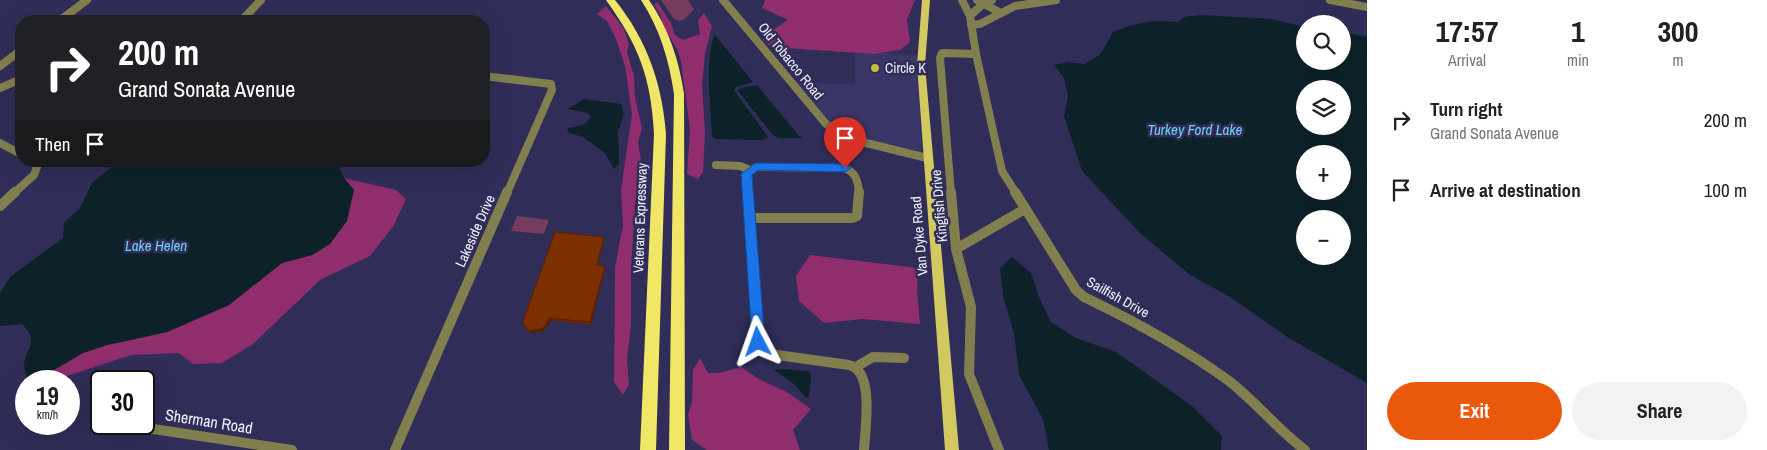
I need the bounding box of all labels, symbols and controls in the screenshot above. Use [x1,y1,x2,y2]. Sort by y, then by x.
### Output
text: 17:57 [1436,11,1498,51]
text: 1 [1571,11,1585,51]
text: 300 [1657,11,1698,51]
map controls [1296,15,1351,265]
button: search [1296,15,1351,70]
street label: Old Tobacco Road [754,19,828,103]
text: 200 m [118,29,199,76]
icon: right [35,35,100,100]
text: Arrival [1448,49,1486,71]
text: min [1567,49,1589,71]
text: m [1672,49,1683,71]
place label: Circle K [885,59,926,77]
marker: Circle K [869,62,881,74]
text: Grand Sonata Avenue [118,74,295,104]
button: layers [1296,80,1351,135]
text: Turn right [1430,96,1502,122]
icon: right [1387,106,1415,134]
text: 200 m [1704,107,1747,133]
pin [824,117,866,168]
water label: Turkey Ford Lake [1148,119,1243,140]
text: Grand Sonata Avenue [1430,122,1559,144]
icon: arrive [831,124,859,152]
icon: arrive [81,130,109,158]
text: Then [35,131,71,157]
button: + [1296,145,1351,200]
street label: Veterans Expressway [629,162,651,273]
street label: Kingfish Drive [927,169,951,243]
icon: arrive [1387,176,1415,204]
text: Arrive at destination [1430,177,1581,203]
text: 100 m [1704,177,1747,203]
street label: Lakeside Drive [451,192,499,270]
street label: Van Dyke Road [907,196,931,276]
button: − [1296,210,1351,265]
water label: Lake Helen [125,235,187,256]
street label: Sailfish Drive [1083,272,1153,322]
position arrow [731,315,783,367]
speed limit sign: 30 [90,370,155,435]
text: 19 [36,379,59,413]
button: Exit [1387,382,1562,440]
button: Share [1572,382,1747,440]
street label: Sherman Road [164,403,254,439]
text: km/h [37,407,58,423]

